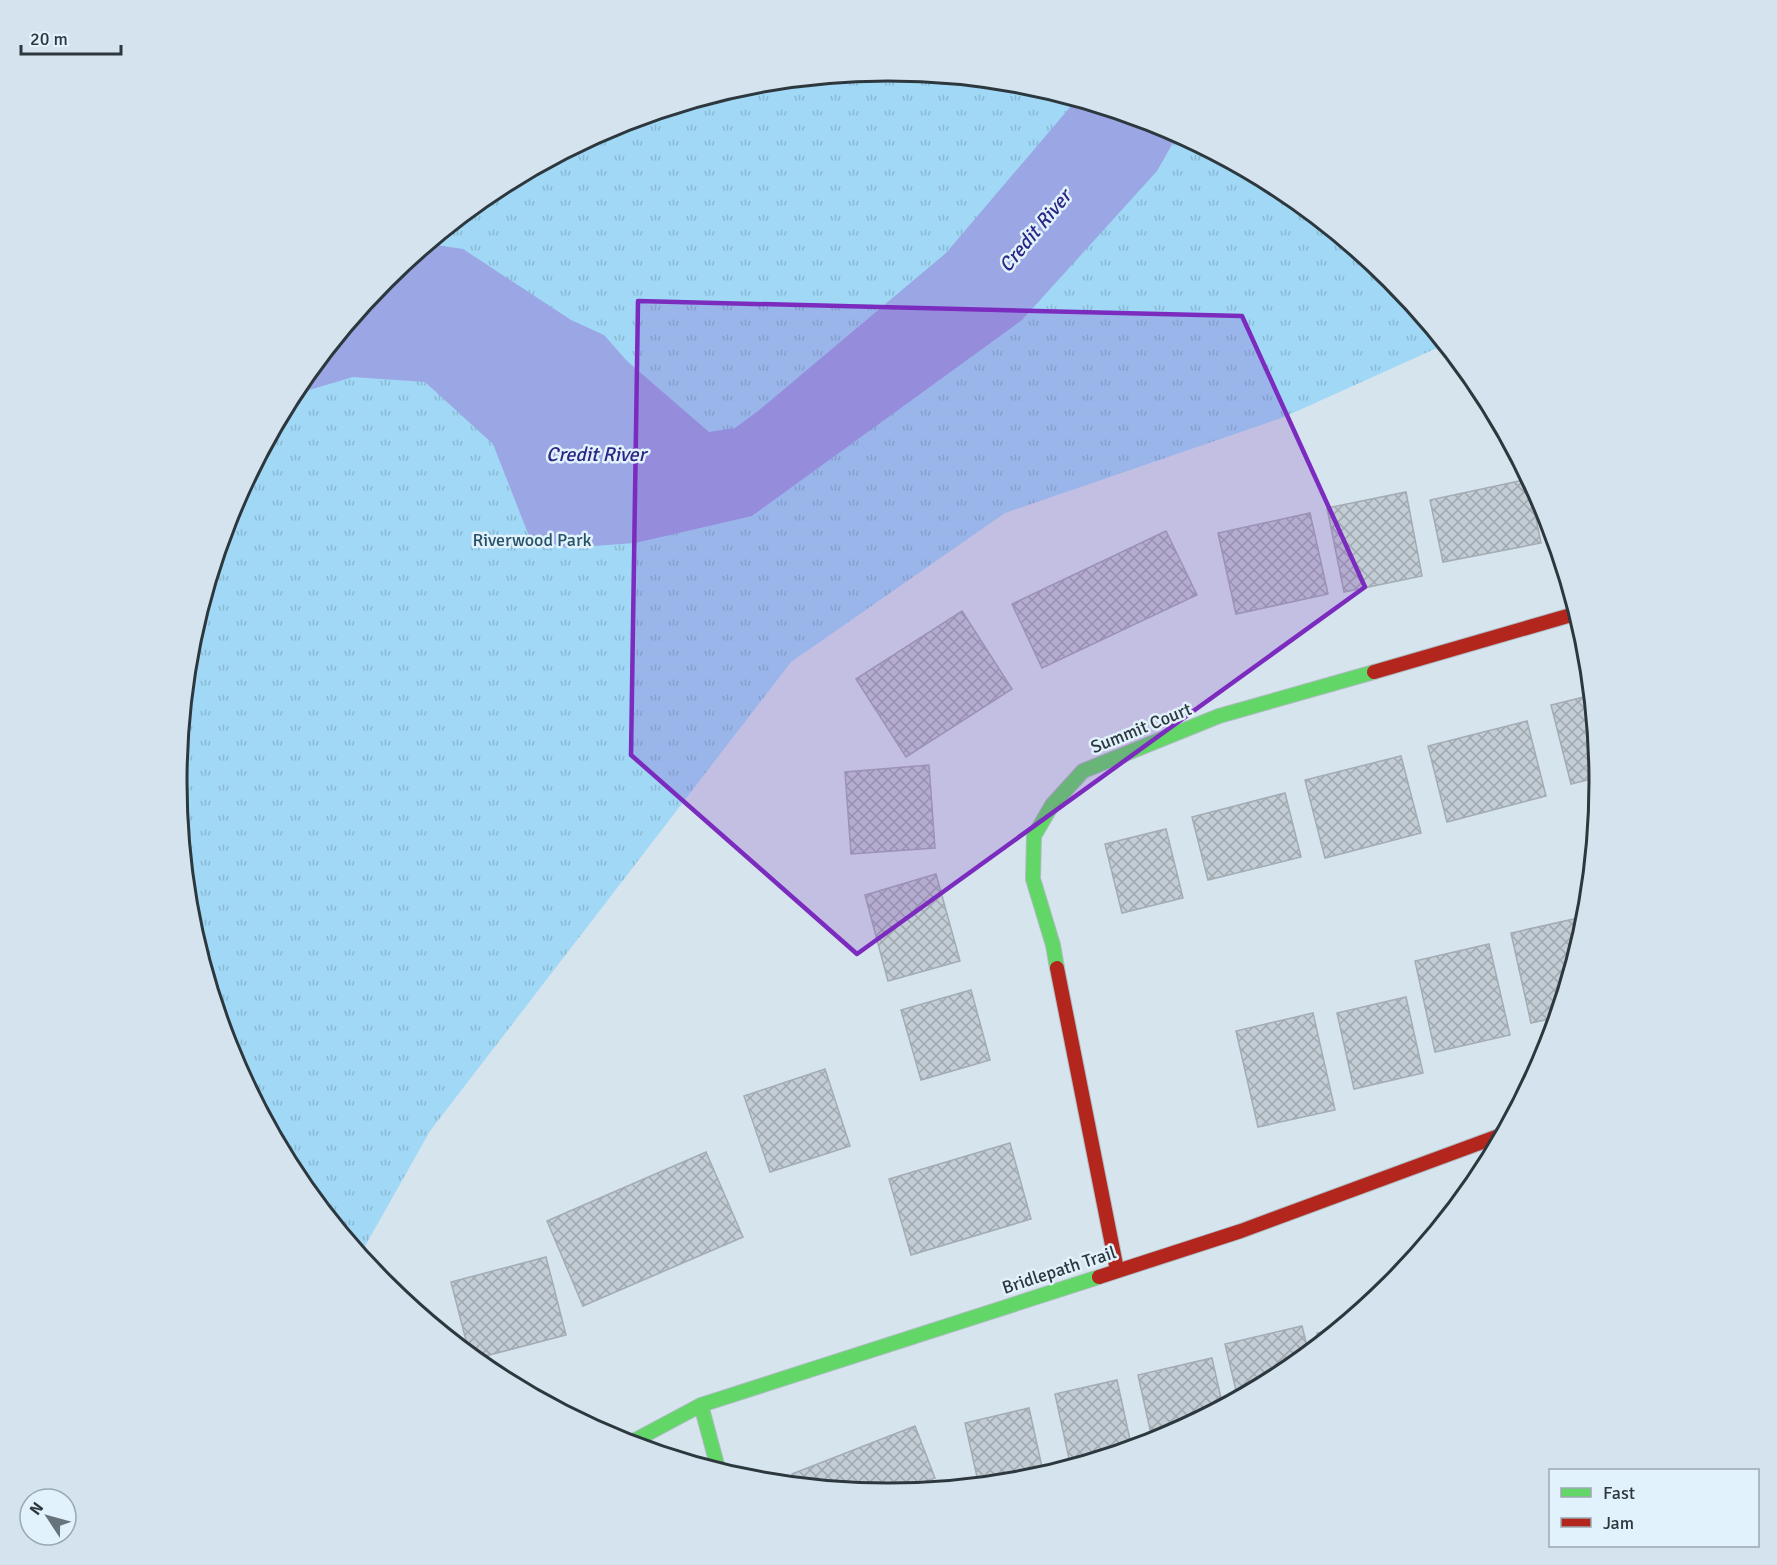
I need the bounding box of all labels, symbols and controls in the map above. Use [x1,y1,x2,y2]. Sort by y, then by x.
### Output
scale bar [21,18,122,56]
text: 20 m [30,28,68,50]
water label: Credit River [993,183,1078,277]
water label: Credit River [546,442,649,467]
park label: Riverwood Park [472,529,592,551]
street label: Summit Court [1087,698,1195,758]
street label: Bridlepath Trail [999,1241,1119,1299]
legend [1549,1469,1759,1547]
text: Fast [1603,1482,1635,1504]
north arrow [18,1487,78,1547]
text: N [25,1498,48,1519]
text: Jam [1603,1512,1634,1534]

